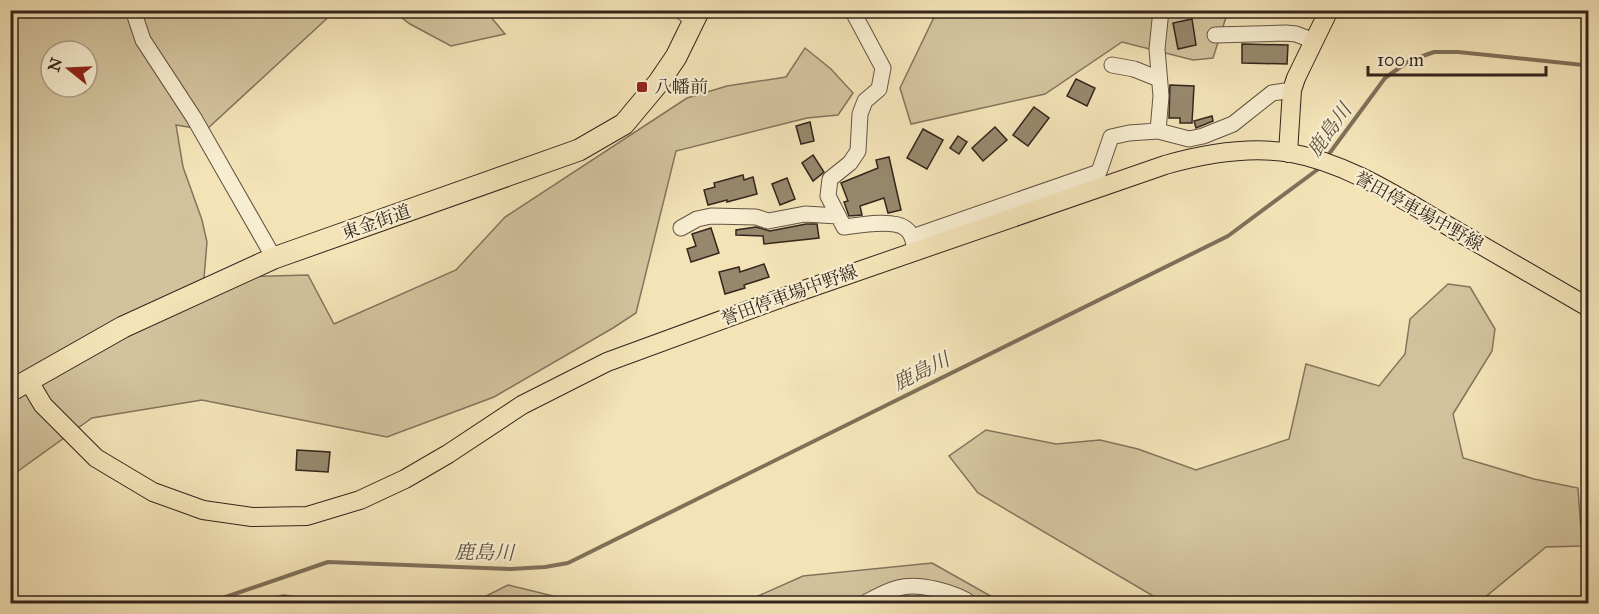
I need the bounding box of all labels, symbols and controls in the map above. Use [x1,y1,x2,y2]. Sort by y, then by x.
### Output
north arrow [39,39,99,99]
scale bar [1368,39,1546,77]
text: 100 m [1377,49,1424,71]
text: N [44,55,66,74]
place label: 八幡前 [654,76,708,98]
marker: 八幡前 [635,80,649,94]
water label: 鹿島川 [1302,97,1358,161]
street label: 誉田停車場中野線 [1351,166,1487,256]
street label: 東金街道 [338,200,414,244]
street label: 誉田停車場中野線 [718,260,860,330]
water label: 鹿島川 [889,346,955,395]
water label: 鹿島川 [454,539,516,565]

